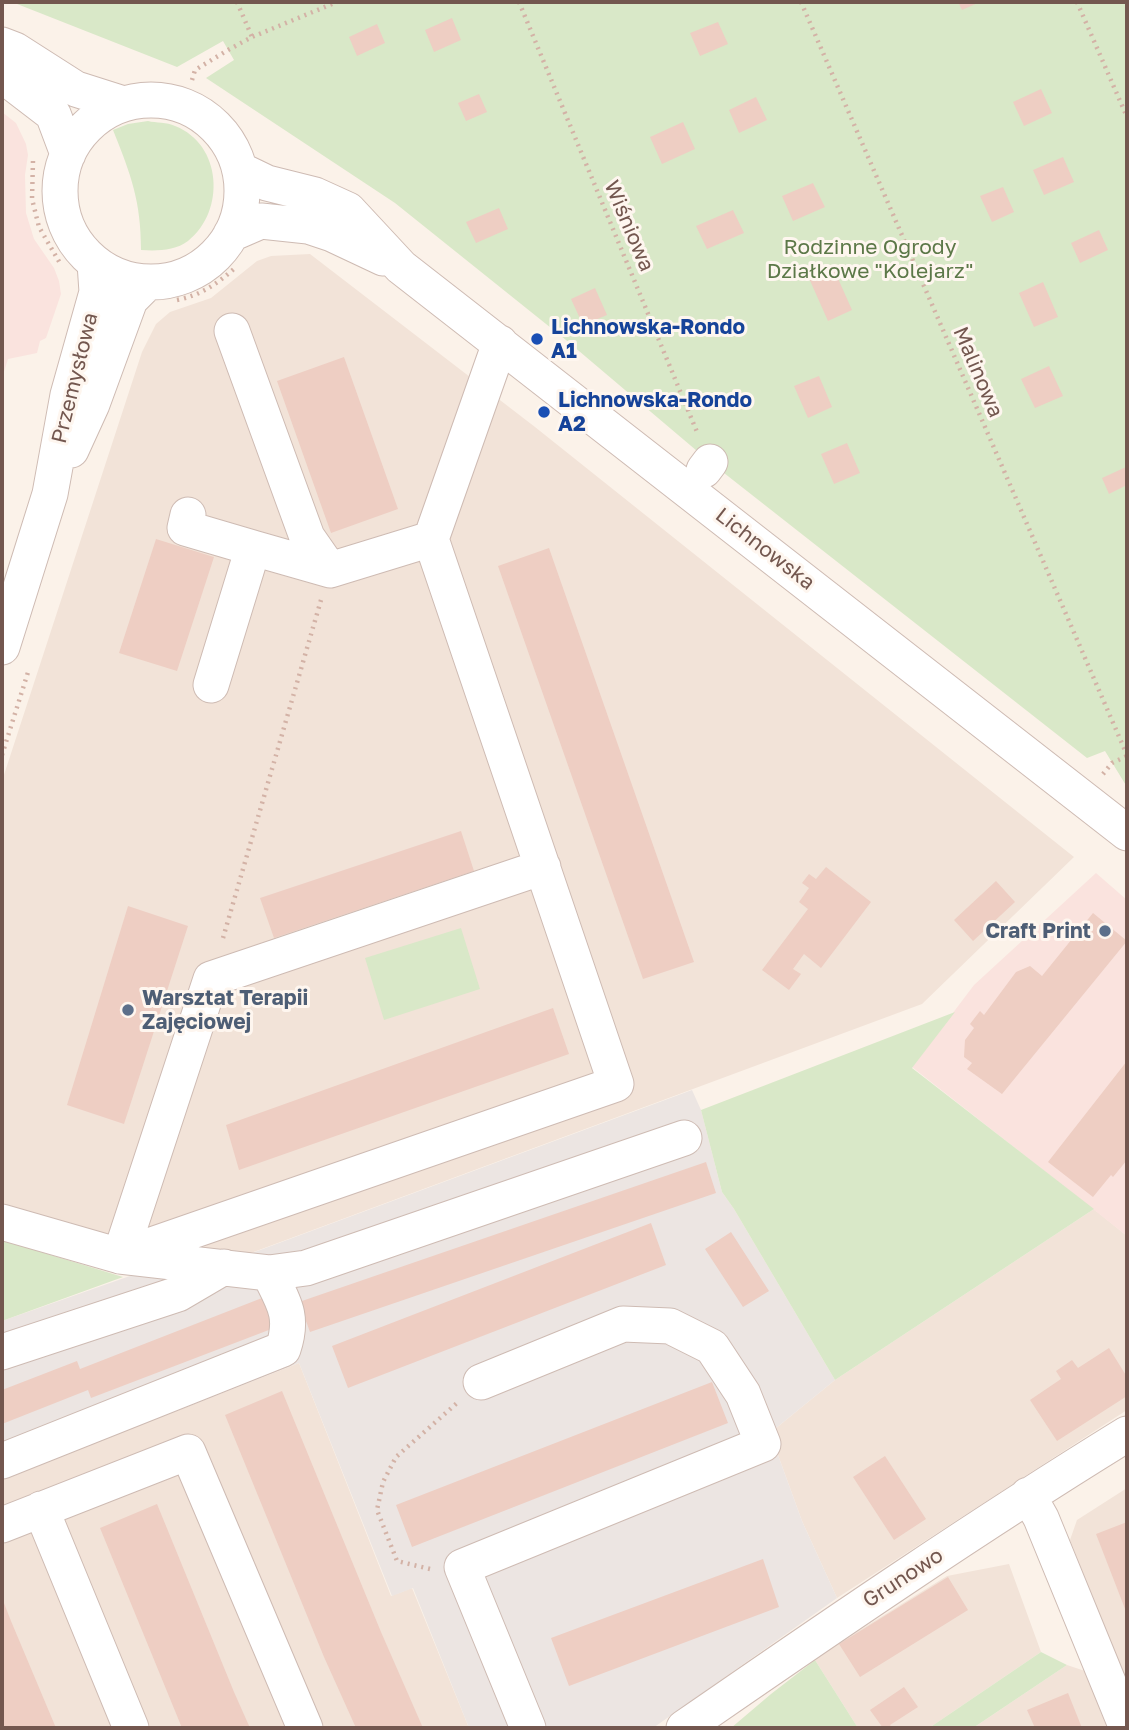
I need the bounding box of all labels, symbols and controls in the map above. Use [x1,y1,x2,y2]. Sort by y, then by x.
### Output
street label: Wiśniowa [599,177,659,275]
park label: Rodzinne Ogrody Działkowe "Kolejarz" [767,234,973,284]
street label: Przemysłowa [47,310,103,446]
place label: Lichnowska-Rondo A1 [551,314,745,364]
street label: Malinowa [948,323,1008,421]
marker: Lichnowska-Rondo A1 [529,331,545,347]
place label: Lichnowska-Rondo A2 [558,387,752,437]
marker: Lichnowska-Rondo A2 [536,404,552,420]
street label: Lichnowska [710,502,820,596]
place label: Craft Print [985,918,1091,944]
marker: Craft Print [1097,923,1113,939]
place label: Warsztat Terapii Zajęciowej [142,985,308,1035]
marker: Warsztat Terapii Zajęciowej [120,1002,136,1018]
street label: Grunowo [858,1543,948,1613]

